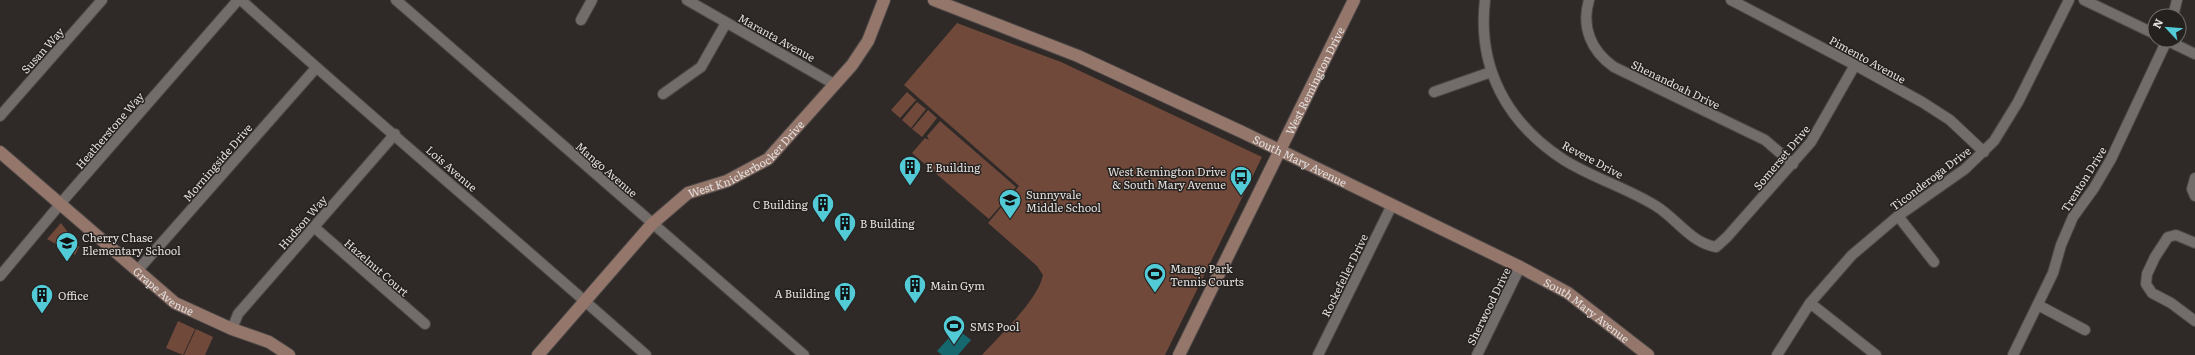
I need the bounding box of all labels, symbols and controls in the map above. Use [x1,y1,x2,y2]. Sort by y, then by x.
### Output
north arrow [2147,8,2187,48]
street label: Maranta Avenue [736,9,819,65]
text: N [2148,16,2166,31]
street label: Susan Way [17,23,68,77]
street label: West Remington Drive [1281,24,1348,137]
street label: Pimento Avenue [1827,31,1909,87]
street label: Shenandoah Drive [1629,56,1723,113]
street label: Heatherstone Way [71,88,147,172]
street label: West Knickerbocker Drive [686,116,808,201]
street label: Morningside Drive [179,119,256,204]
street label: Somerset Drive [1749,121,1813,193]
street label: South Mary Avenue [1251,131,1350,190]
street label: Revere Drive [1560,136,1627,182]
street label: Mango Avenue [573,138,642,201]
street label: Lois Avenue [423,141,481,195]
street label: Ticonderoga Drive [1886,142,1974,214]
street label: Trenton Drive [2056,143,2110,215]
building icon: E Building [897,154,923,187]
place label: E Building [926,159,981,175]
place label: West Remington Drive & South Mary Avenue [1108,163,1226,192]
bus stop icon: West Remington Drive & South Mary Avenue [1228,164,1254,197]
place label: Sunnyvale Middle School [1026,186,1101,215]
school or university icon: Sunnyvale Middle School [997,187,1023,220]
street label: Hudson Way [274,191,330,253]
building icon: C Building [810,191,836,224]
place label: C Building [753,196,809,212]
building icon: B Building [832,210,858,243]
place label: B Building [860,215,916,231]
place label: Cherry Chase Elementary School [82,229,181,258]
school or university icon: Cherry Chase Elementary School [54,230,80,263]
street label: Rockefeller Drive [1317,230,1371,319]
street label: Hazelnut Court [341,234,413,300]
place label: Mango Park Tennis Courts [1170,260,1244,289]
sports icon: Mango Park Tennis Courts [1142,261,1168,294]
street label: Grape Avenue [130,263,197,319]
street label: Sherwood Drive [1462,264,1514,348]
building icon: Main Gym [902,272,928,305]
street label: South Mary Avenue [1541,273,1634,346]
place label: Main Gym [930,277,985,293]
building icon: A Building [832,280,858,313]
building icon: Office [29,282,55,315]
place label: A Building [774,285,831,301]
place label: Office [58,287,89,303]
sports icon: SMS Pool [941,313,967,346]
place label: SMS Pool [970,318,1020,334]

